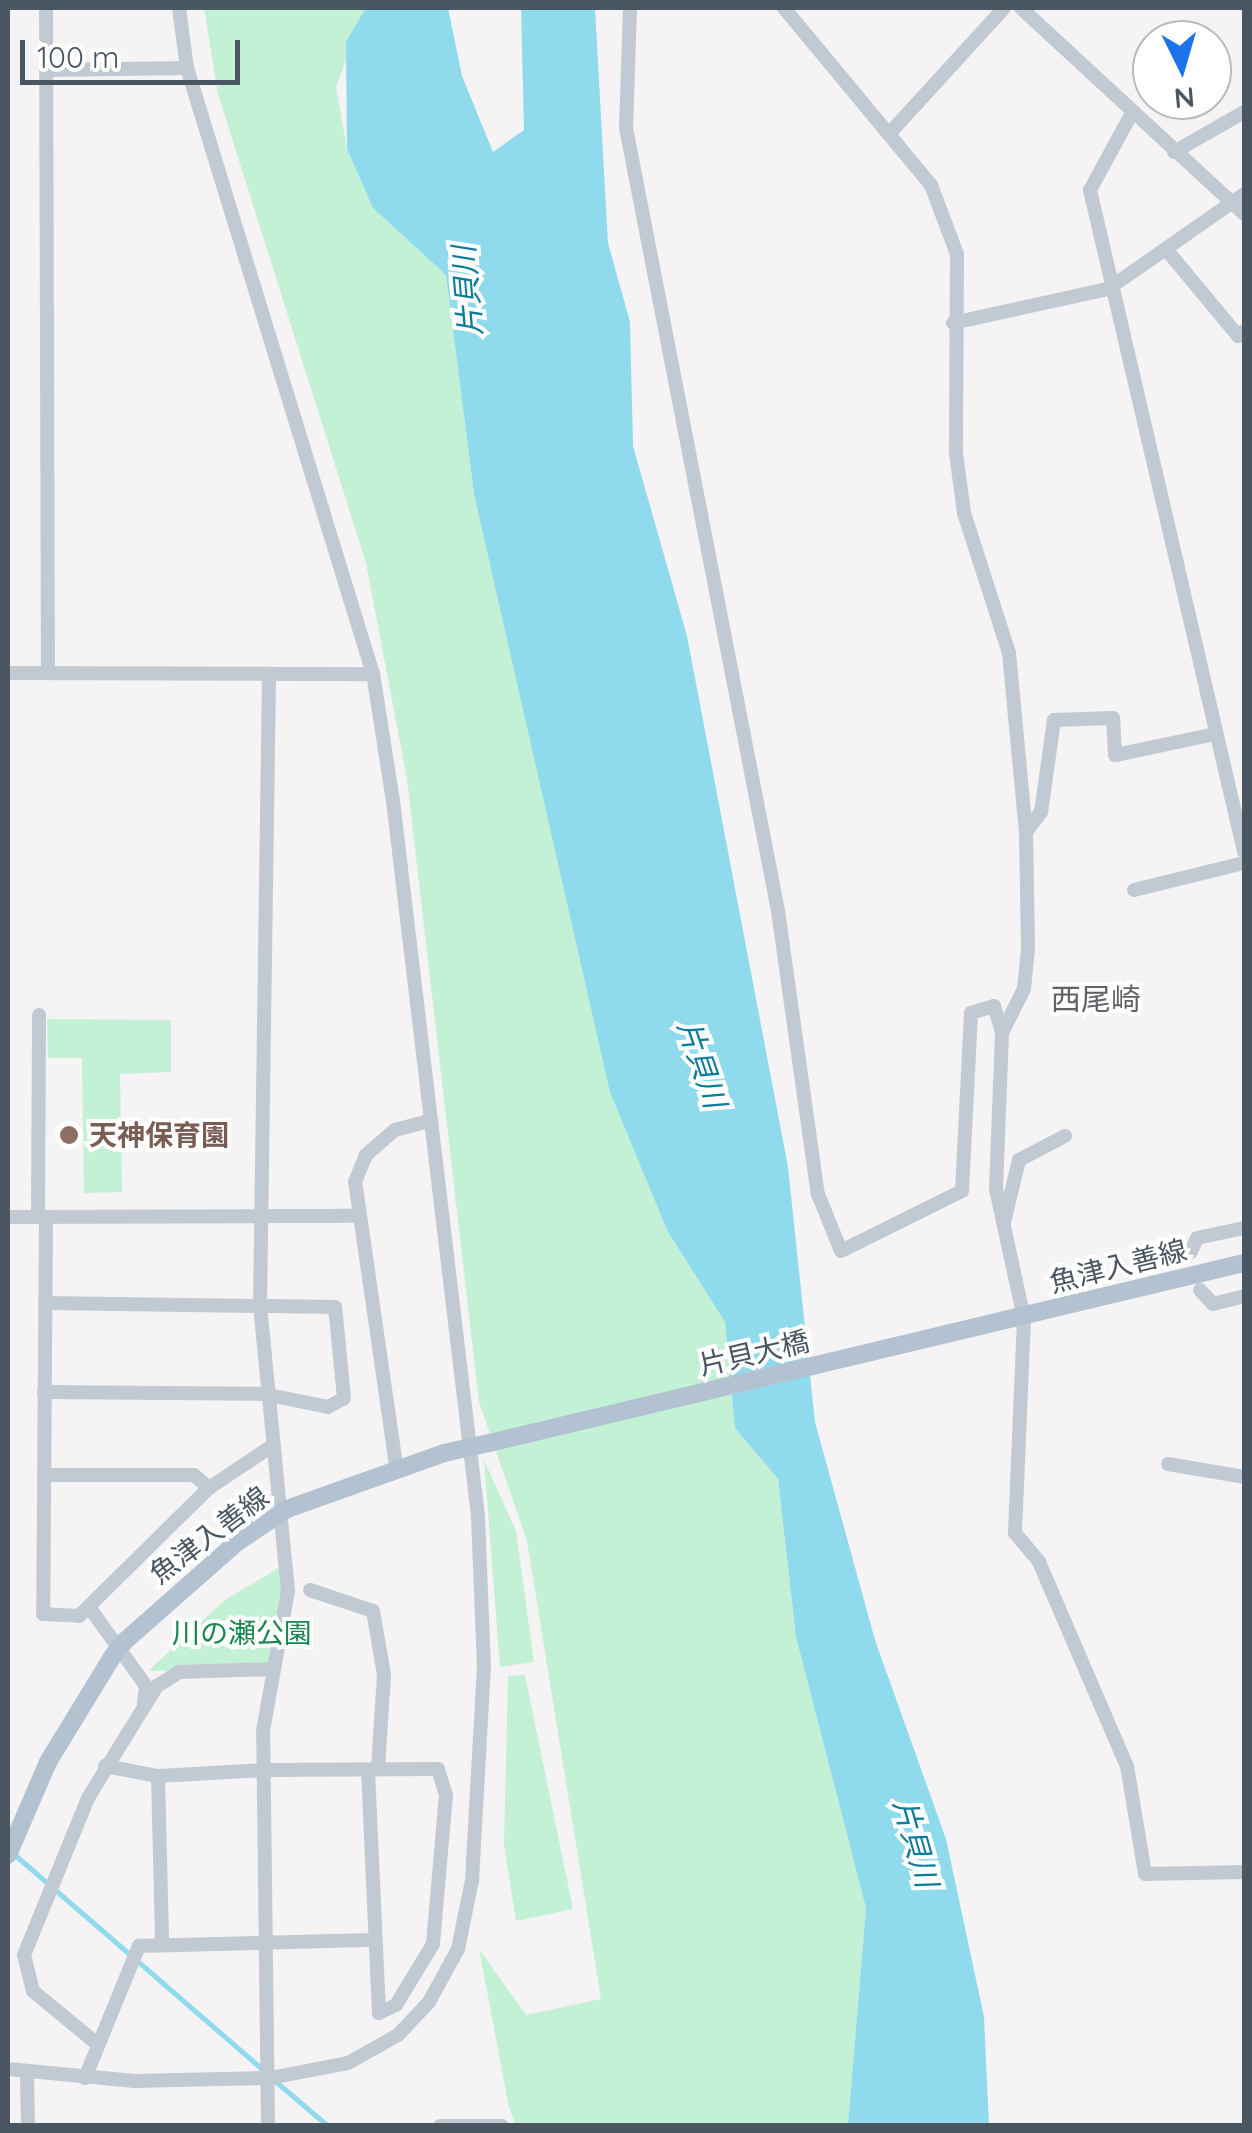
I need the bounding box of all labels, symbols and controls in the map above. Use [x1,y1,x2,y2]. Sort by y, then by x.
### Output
scale bar [25,20,245,82]
north arrow [1132,20,1232,120]
text: 100 m [37,38,119,76]
text: N [1173,80,1196,117]
water label: 片貝川 [445,245,489,337]
district label: 西尾崎 [1051,981,1141,1017]
water label: 片貝川 [670,1016,734,1112]
place label: 天神保育園 [89,1118,229,1152]
marker: 天神保育園 [58,1124,80,1146]
street label: 魚津入善線 [1046,1233,1190,1299]
street label: 片貝大橋 [696,1324,812,1382]
street label: 魚津入善線 [143,1479,275,1591]
park label: 川の瀬公園 [172,1616,312,1650]
water label: 片貝川 [886,1795,946,1891]

